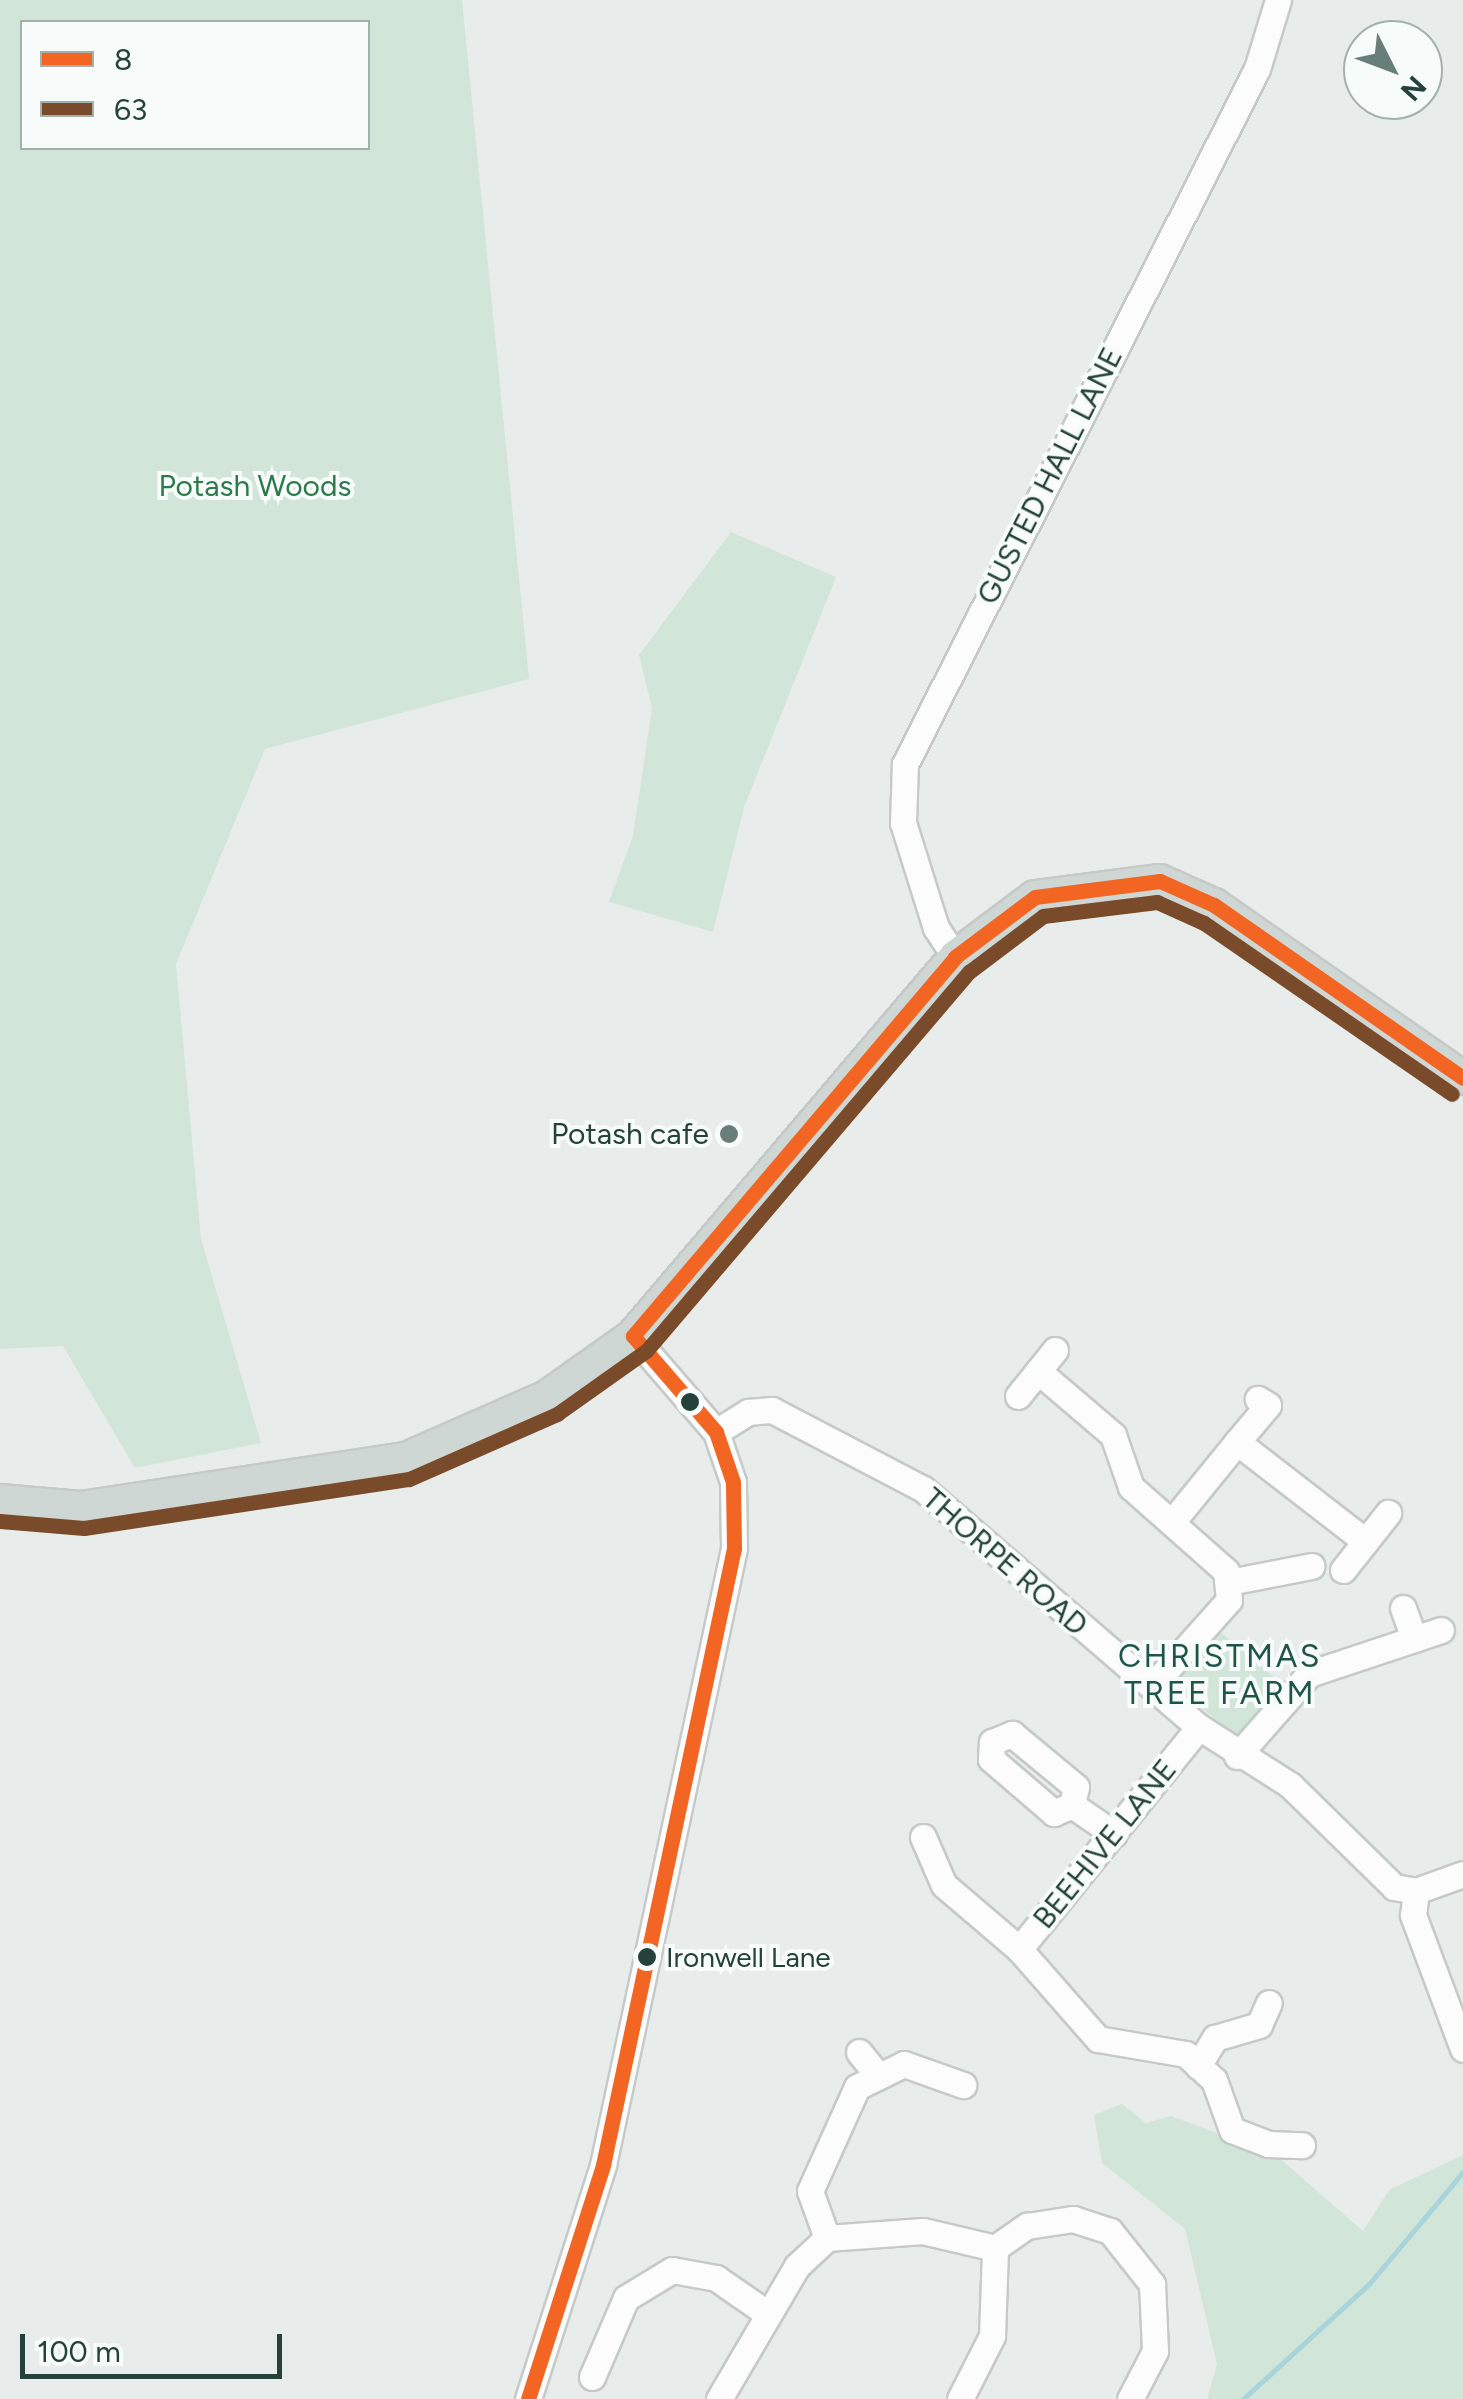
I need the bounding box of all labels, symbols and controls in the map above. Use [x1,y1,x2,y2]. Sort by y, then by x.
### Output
legend [20,20,370,150]
north arrow [1343,20,1443,120]
text: 8 [114,41,132,78]
text: N [1394,69,1434,108]
text: 63 [114,91,147,128]
street label: GUSTED HALL LANE [970,342,1130,610]
park label: Potash Woods [158,468,352,504]
place label: Potash cafe [551,1116,709,1152]
marker: Potash cafe [718,1123,740,1145]
unlabelled marker [680,1392,700,1412]
street label: THORPE ROAD [915,1481,1095,1643]
district label: CHRISTMAS TREE FARM [1118,1638,1322,1713]
street label: BEEHIVE LANE [1026,1752,1184,1936]
place label: Ironwell Lane [666,1940,831,1974]
marker: Ironwell Lane [637,1947,657,1967]
scale bar [25,2314,288,2376]
text: 100 m [37,2333,121,2370]

